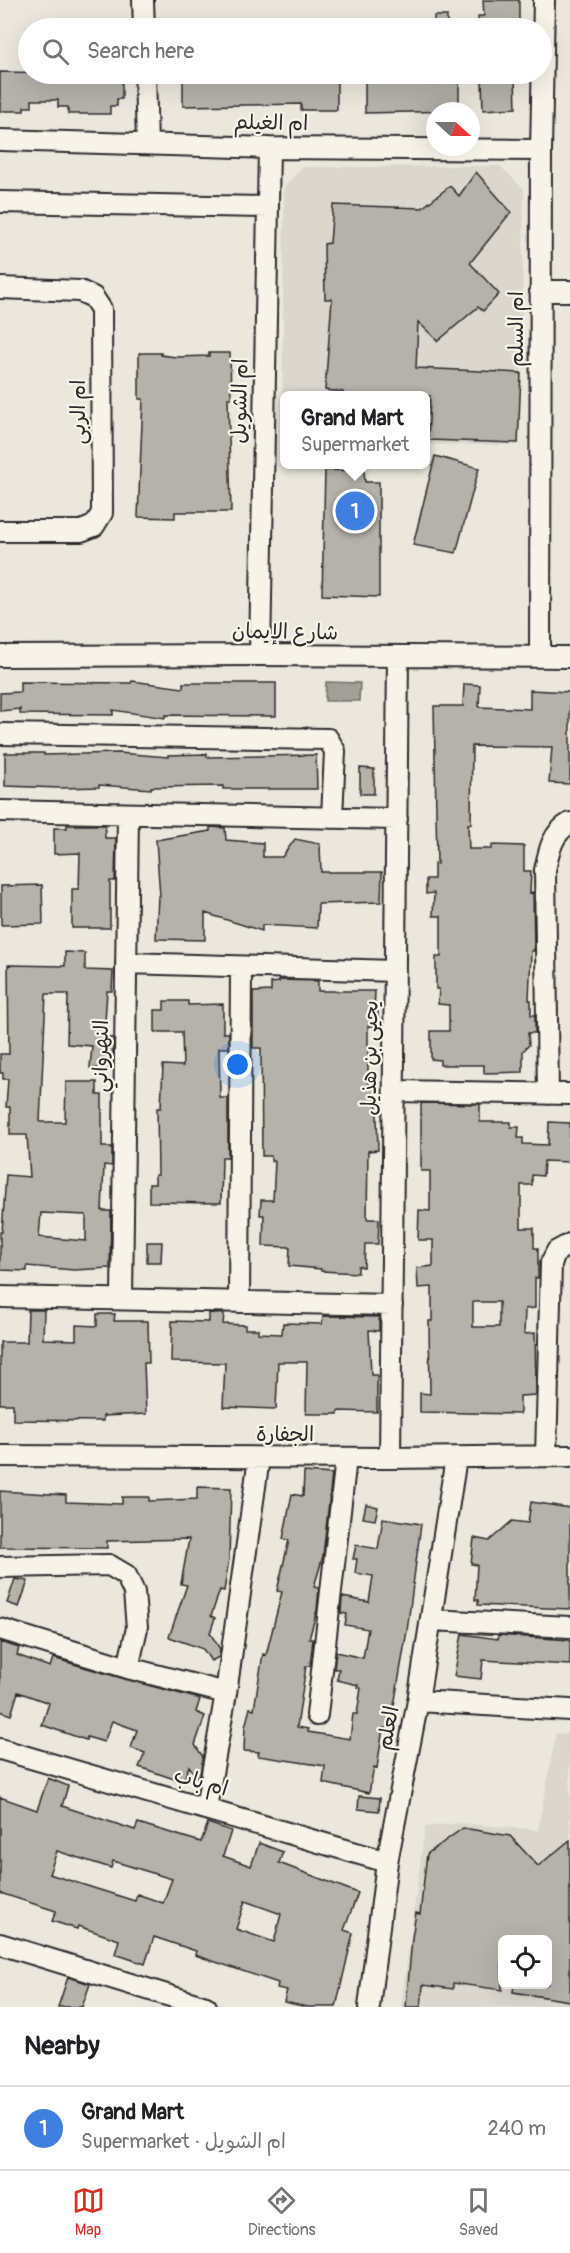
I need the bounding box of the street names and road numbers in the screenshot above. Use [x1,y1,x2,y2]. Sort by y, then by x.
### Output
street label: ام الغيلم [233,109,309,139]
street label: ام السلم [503,291,532,367]
street label: ام الشويل [226,358,256,444]
street label: ام الربى [65,380,94,444]
street label: شارع الإيمان [232,618,338,647]
street label: يحيى بن هذيل [355,1000,385,1116]
street label: النهرواني [87,1019,120,1093]
street label: الجفارة [256,1421,314,1448]
street label: العلم [370,1704,407,1753]
street label: ام باب [170,1761,231,1805]

